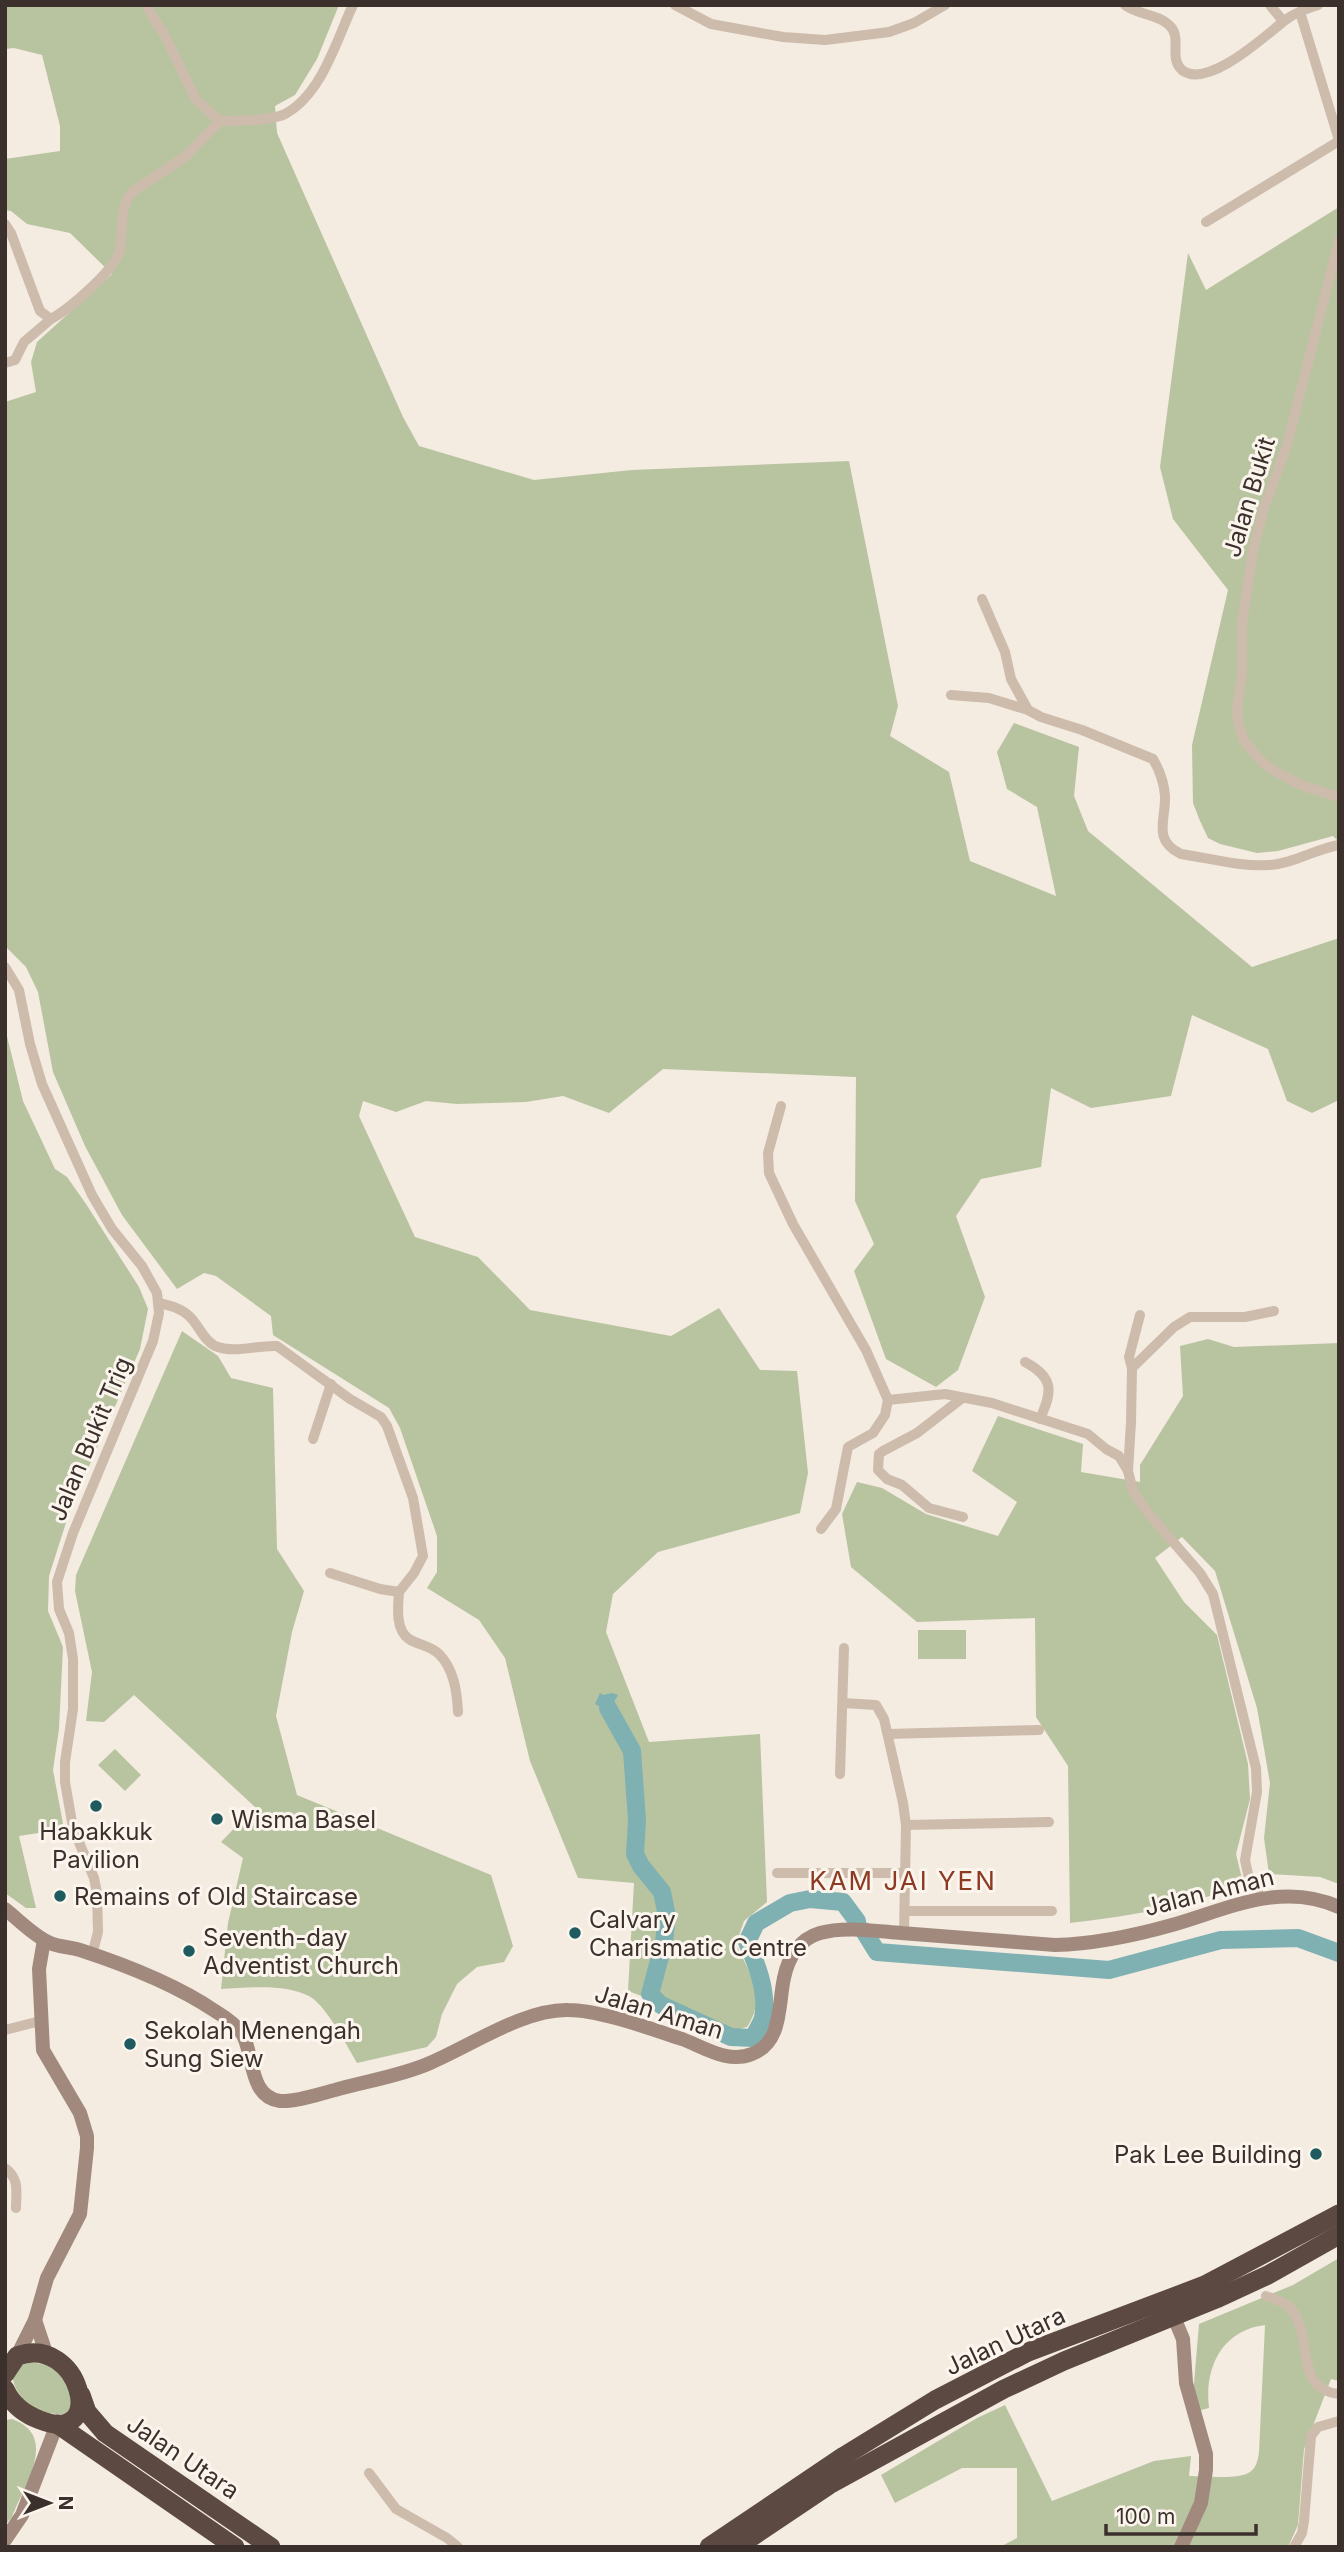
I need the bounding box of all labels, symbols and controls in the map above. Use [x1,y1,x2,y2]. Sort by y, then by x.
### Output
street label: Jalan Bukit [1217,433,1281,561]
street label: Jalan Bukit Trig [42,1353,138,1525]
marker: Habakkuk Pavilion [88,1798,104,1814]
place label: Wisma Basel [231,1805,376,1834]
marker: Wisma Basel [209,1811,225,1827]
place label: Habakkuk Pavilion [39,1817,153,1874]
street label: Jalan Aman [1141,1862,1277,1922]
district label: KAM JAI YEN [809,1865,997,1896]
place label: Remains of Old Staircase [74,1882,358,1911]
marker: Remains of Old Staircase [52,1888,68,1904]
place label: Calvary Charismatic Centre [589,1905,807,1962]
place label: Seventh-day Adventist Church [203,1923,399,1980]
marker: Calvary Charismatic Centre [567,1925,583,1941]
marker: Seventh-day Adventist Church [181,1943,197,1959]
street label: Jalan Aman [591,1979,727,2045]
place label: Sekolah Menengah Sung Siew [144,2016,361,2073]
marker: Sekolah Menengah Sung Siew [122,2036,138,2052]
place label: Pak Lee Building [1114,2140,1302,2169]
marker: Pak Lee Building [1308,2146,1324,2162]
street label: Jalan Utara [940,2301,1070,2381]
street label: Jalan Utara [121,2409,245,2505]
north arrow [14,2468,84,2538]
scale bar [1106,2492,1256,2536]
text: N [54,2496,77,2510]
text: 100 m [1116,2504,1175,2529]

